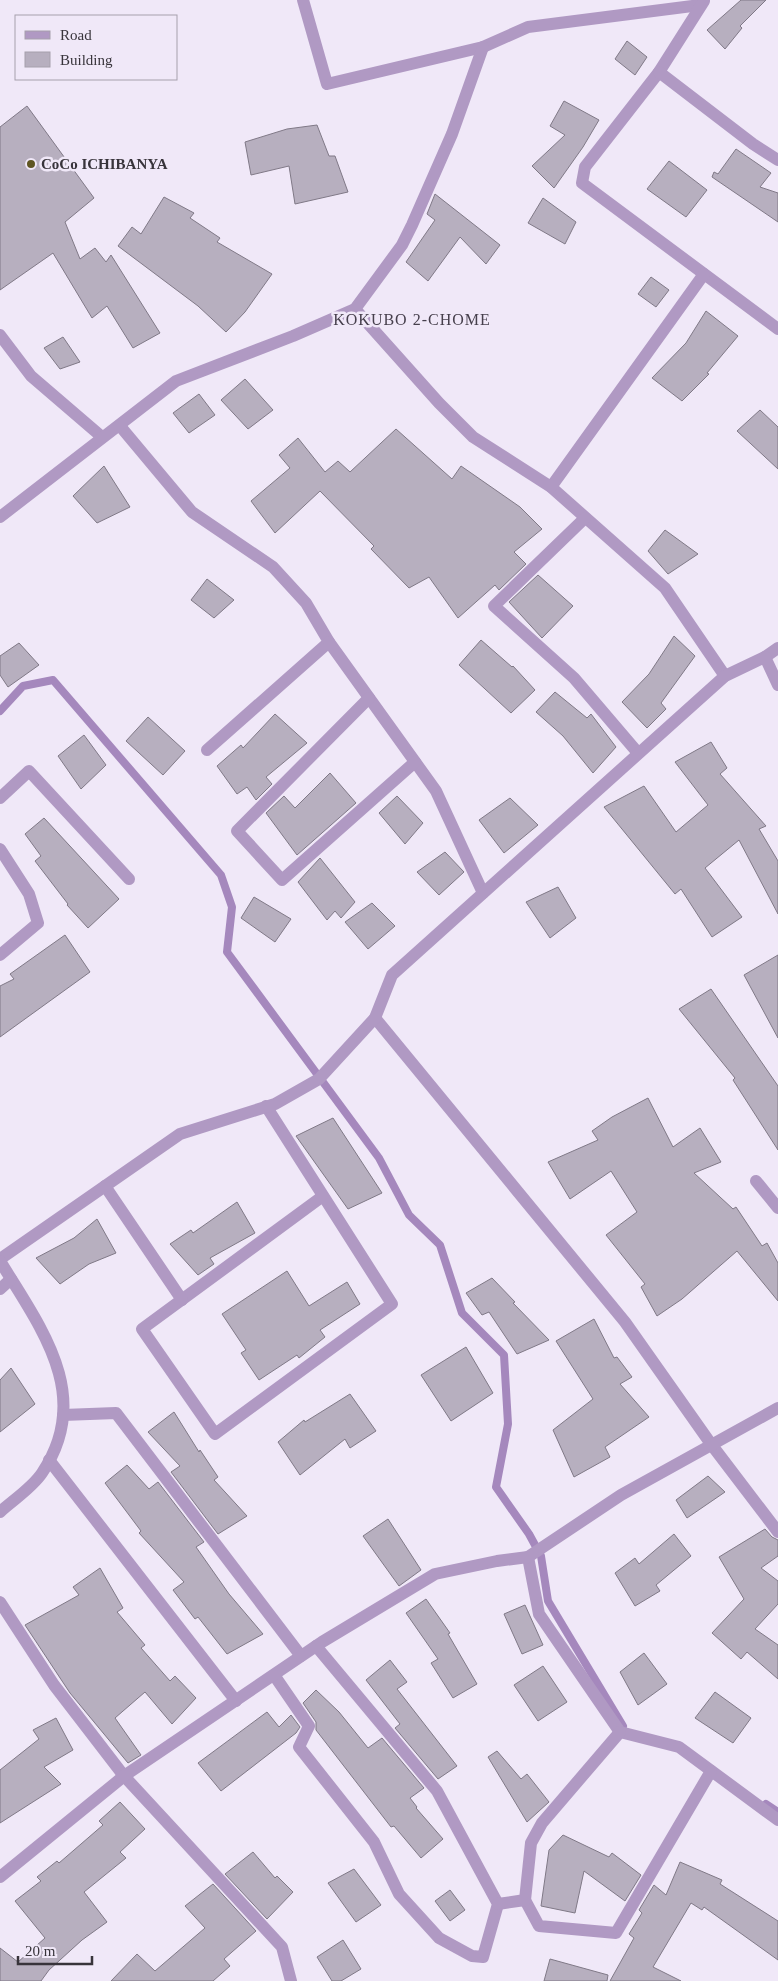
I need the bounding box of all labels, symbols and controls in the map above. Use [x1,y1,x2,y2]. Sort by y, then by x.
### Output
legend [15,15,178,80]
text: Road [60,27,92,43]
text: Building [60,52,113,68]
place label: CoCo ICHIBANYA [41,156,168,172]
marker: CoCo ICHIBANYA [25,158,37,170]
district label: KOKUBO 2-CHOME [333,311,491,328]
scale bar [18,1934,91,1966]
text: 20 m [25,1943,56,1959]

